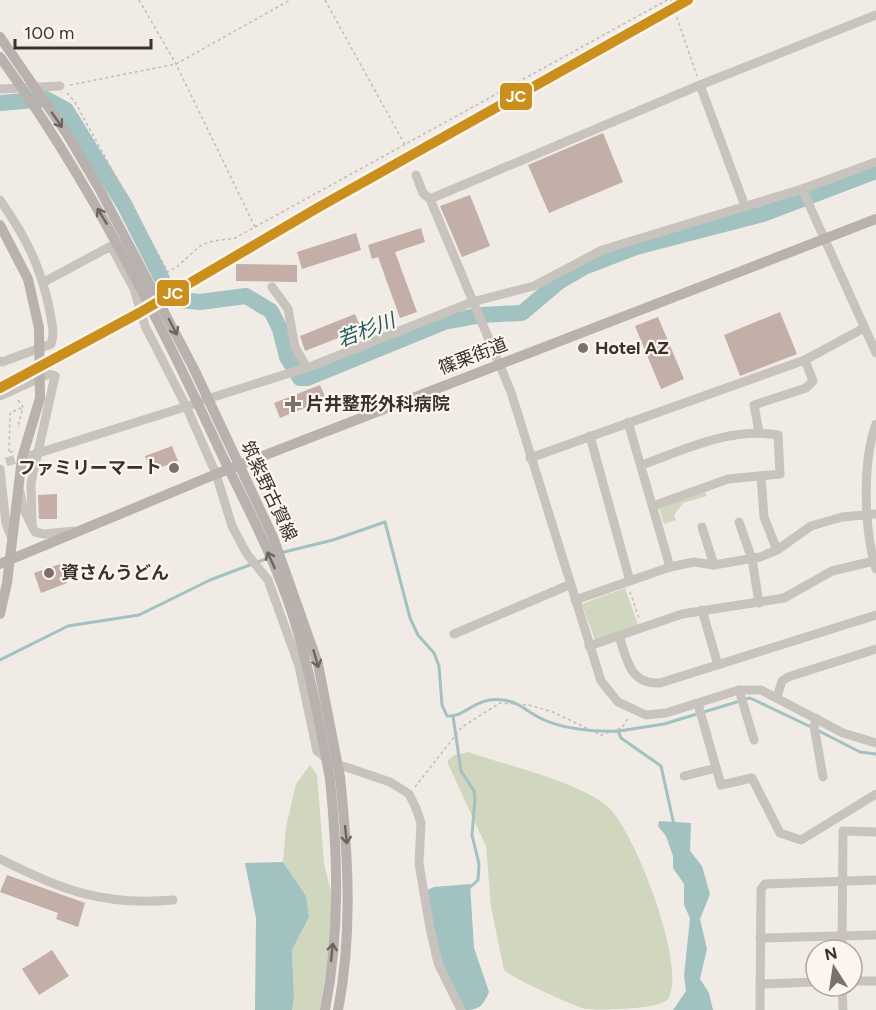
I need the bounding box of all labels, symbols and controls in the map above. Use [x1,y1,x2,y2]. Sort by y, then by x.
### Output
scale bar [15,12,152,50]
text: 100 m [24,22,74,44]
line badge: JC [499,82,533,111]
text: JC [506,87,527,106]
one-way arrow [51,111,63,128]
one-way arrow [96,208,108,225]
line badge: JC [156,279,190,307]
text: JC [163,284,184,303]
water label: 若杉川 [334,307,400,352]
one-way arrow [167,317,179,335]
street label: 篠栗街道 [435,333,511,379]
place label: Hotel AZ [595,337,669,359]
marker: Hotel AZ [576,341,590,355]
place label: 片井整形外科病院 [306,393,450,415]
marker: 片井整形外科病院 [284,395,302,413]
street label: 筑紫野古賀線 [236,437,302,545]
place label: ファミリーマート [18,457,162,479]
marker: ファミリーマート [167,461,181,475]
one-way arrow [265,552,277,570]
place label: 資さんうどん [61,562,169,584]
marker: 資さんうどん [42,566,56,580]
one-way arrow [311,650,322,669]
one-way arrow [341,825,352,844]
north arrow [804,938,864,998]
one-way arrow [327,942,338,962]
text: N [823,943,839,964]

